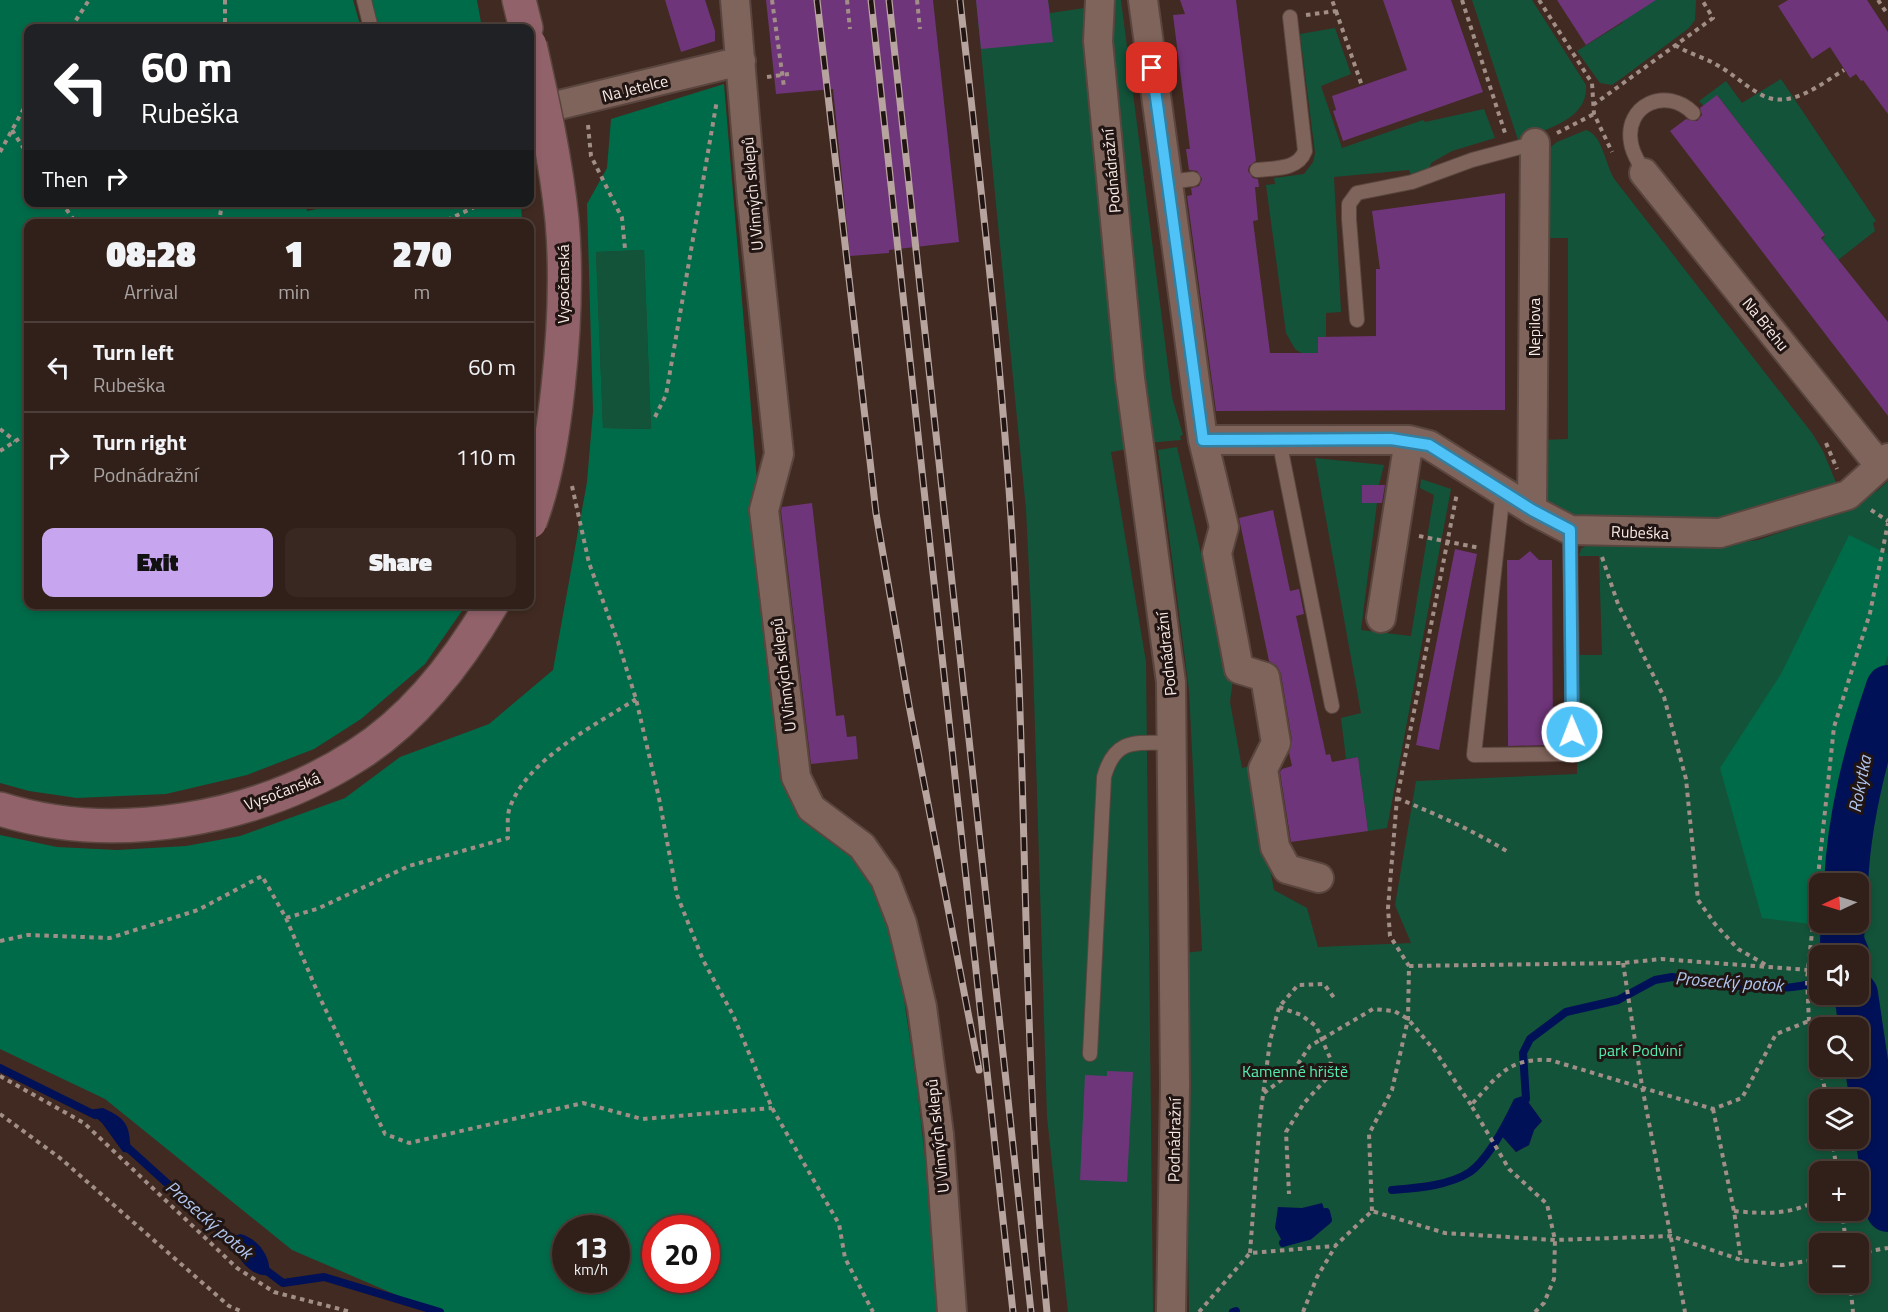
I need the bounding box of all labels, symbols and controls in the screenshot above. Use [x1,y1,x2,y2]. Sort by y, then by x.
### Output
text: 60 m [141,34,233,98]
pin [1126,42,1177,93]
icon: left [42,48,120,126]
icon: arrive [1135,51,1168,84]
street label: Na Jetelce [599,68,671,108]
text: Rubeška [141,92,239,133]
street label: Podnádražní [1095,126,1127,214]
street label: U Vinných sklepů [735,136,769,252]
text: Then [42,162,88,196]
icon: right [100,162,133,195]
text: 08:28 [106,226,196,281]
text: 1 [284,226,304,281]
text: 270 [392,226,452,281]
street label: Vysočanská [551,244,575,324]
text: Arrival [124,276,178,307]
text: min [278,276,310,307]
text: m [414,276,430,307]
street label: Na Břehu [1737,292,1795,356]
street label: Nepilova [1522,298,1546,356]
text: Turn left [93,335,174,369]
text: 60 m [468,350,516,384]
icon: left [42,351,75,384]
text: Rubeška [93,369,165,400]
text: Turn right [93,425,187,459]
text: 110 m [456,440,516,474]
icon: right [42,441,75,474]
text: Podnádražní [93,459,198,490]
street label: Rubeška [1611,519,1669,545]
button: Exit [42,528,273,597]
button: Share [285,528,516,597]
street label: Podnádražní [1150,609,1182,697]
street label: U Vinných sklepů [764,617,802,733]
position arrow [1540,700,1604,764]
water label: Rokytka [1841,752,1878,815]
street label: Vysočanská [241,766,323,816]
north arrow [1809,873,1869,933]
map controls [1809,873,1869,1293]
button: sound [1809,945,1869,1005]
water label: Prosecký potok [1674,964,1786,999]
button: search [1809,1017,1869,1077]
park label: park Podviní [1599,1038,1683,1062]
park label: Kamenné hřiště [1242,1059,1348,1083]
street label: U Vinných sklepů [919,1078,955,1194]
button: layers [1809,1089,1869,1149]
street label: Podnádražní [1161,1096,1187,1182]
button: + [1809,1161,1869,1221]
water label: Prosecký potok [160,1174,260,1267]
speed limit sign: 20 [642,1215,720,1293]
text: 13 [574,1224,608,1270]
button: − [1809,1233,1869,1293]
text: km/h [574,1258,608,1281]

